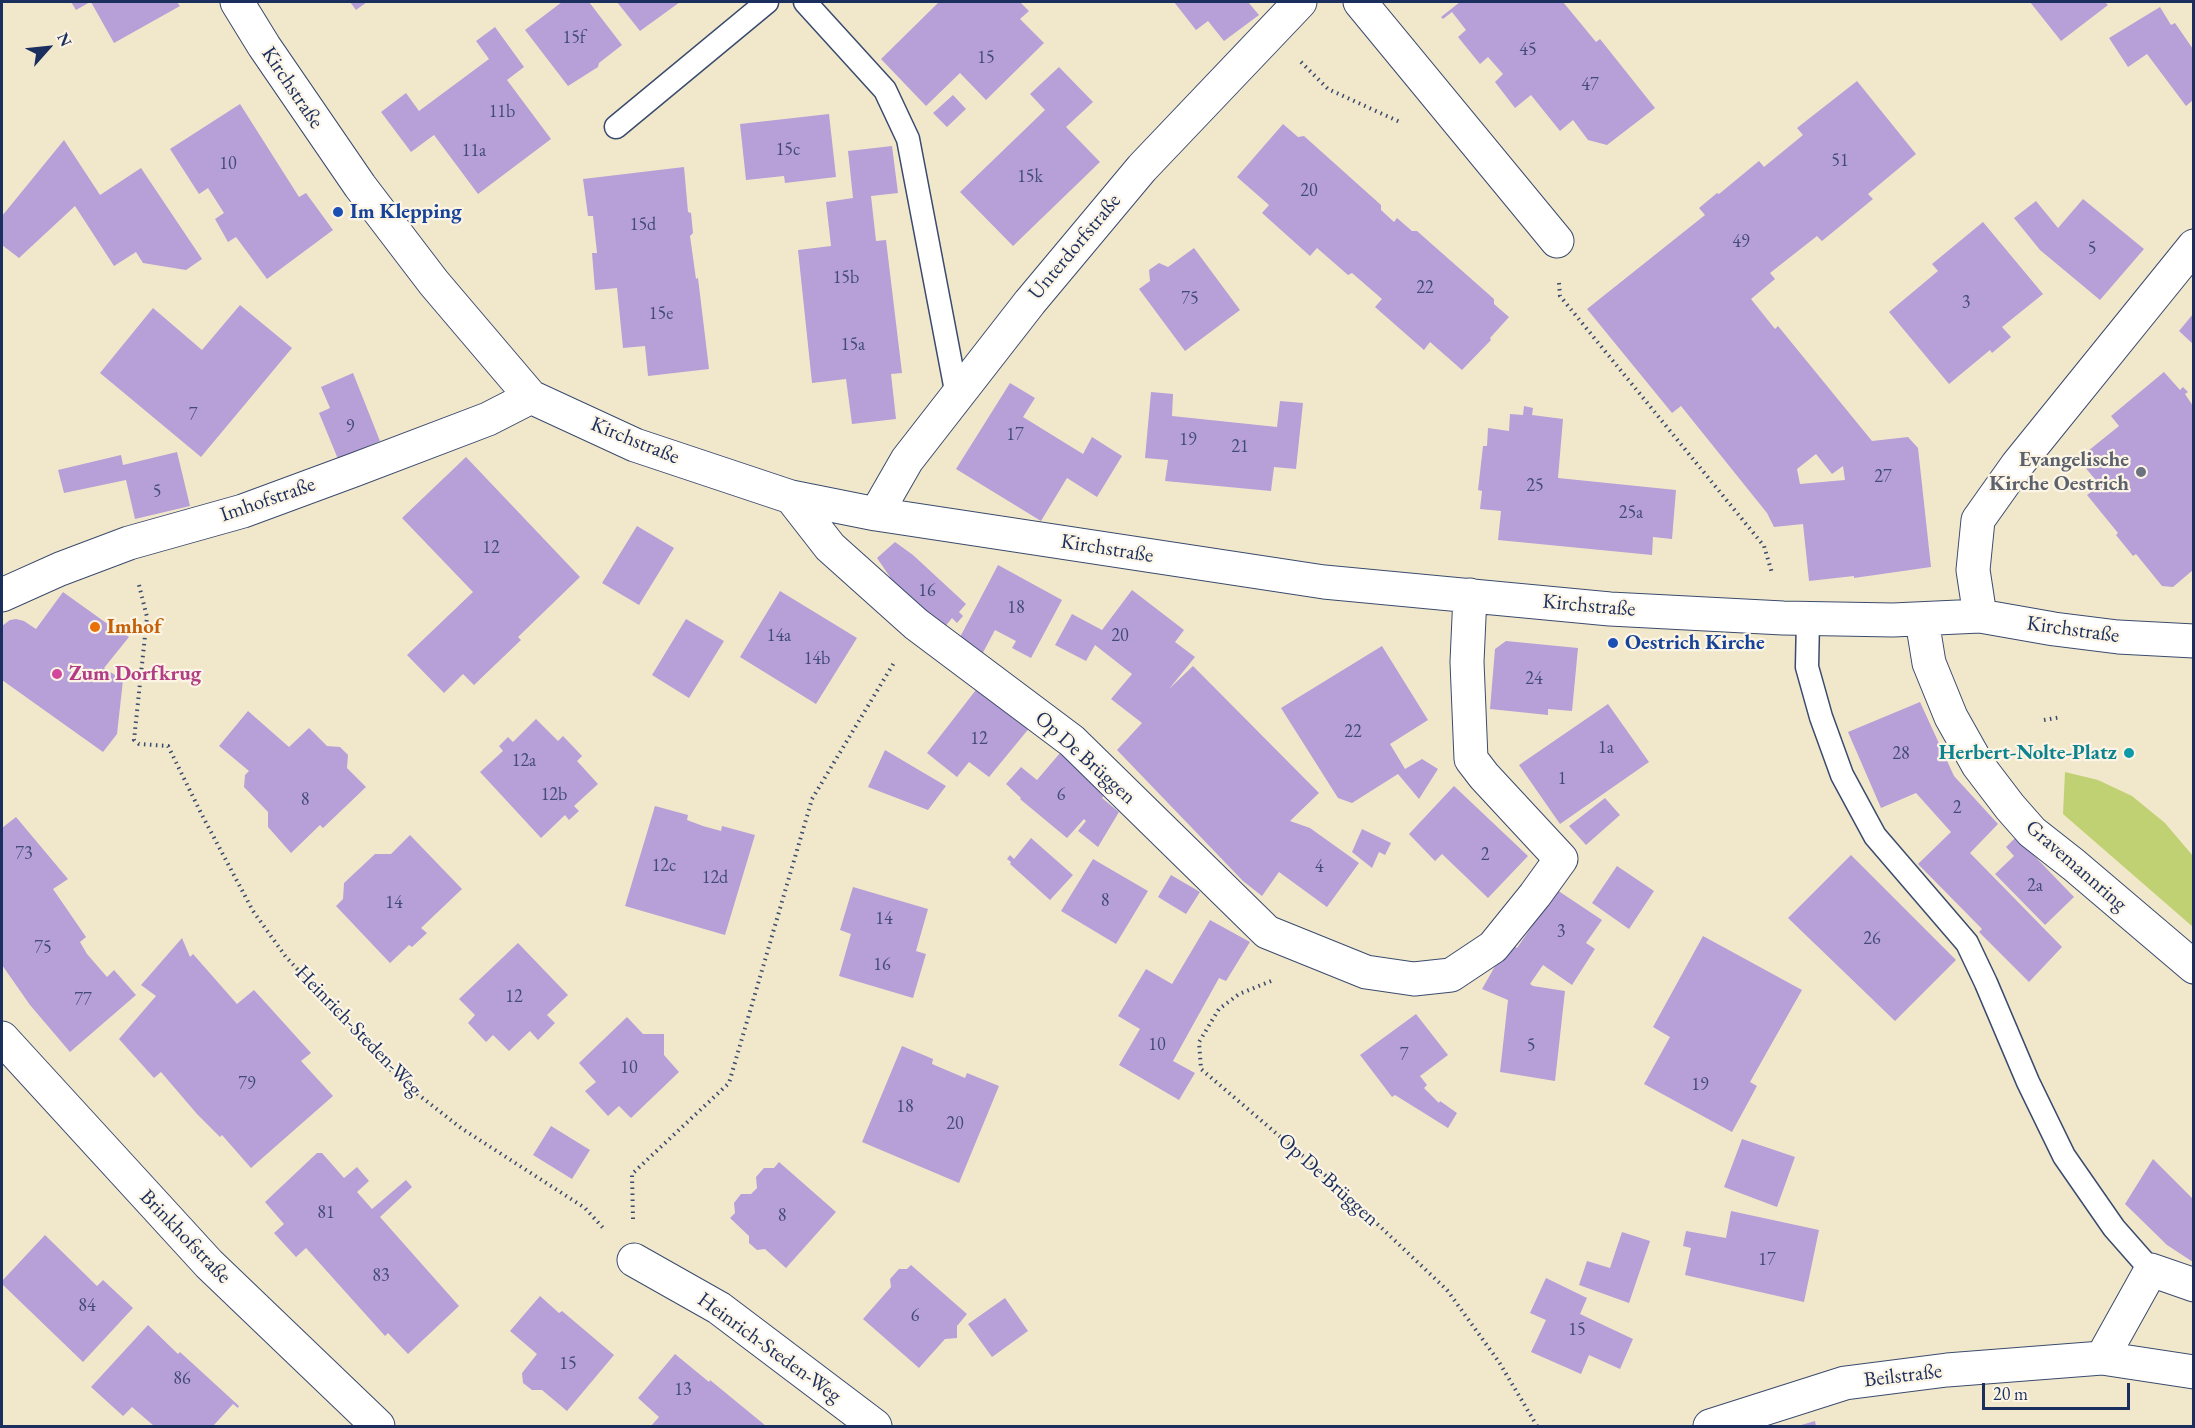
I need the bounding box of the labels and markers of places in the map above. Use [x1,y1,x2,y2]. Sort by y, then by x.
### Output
place label: Im Klepping [350,199,462,225]
marker: Im Klepping [331,205,345,219]
place label: Evangelische Kirche Oestrich [1989,447,2129,497]
marker: Evangelische Kirche Oestrich [2134,465,2148,479]
place label: Imhof [107,614,161,640]
marker: Imhof [88,620,102,634]
place label: Oestrich Kirche [1625,630,1765,656]
marker: Oestrich Kirche [1606,636,1620,650]
place label: Zum Dorfkrug [69,661,201,687]
marker: Zum Dorfkrug [50,667,64,681]
place label: Herbert-Nolte-Platz [1939,740,2117,766]
marker: Herbert-Nolte-Platz [2122,746,2136,760]

